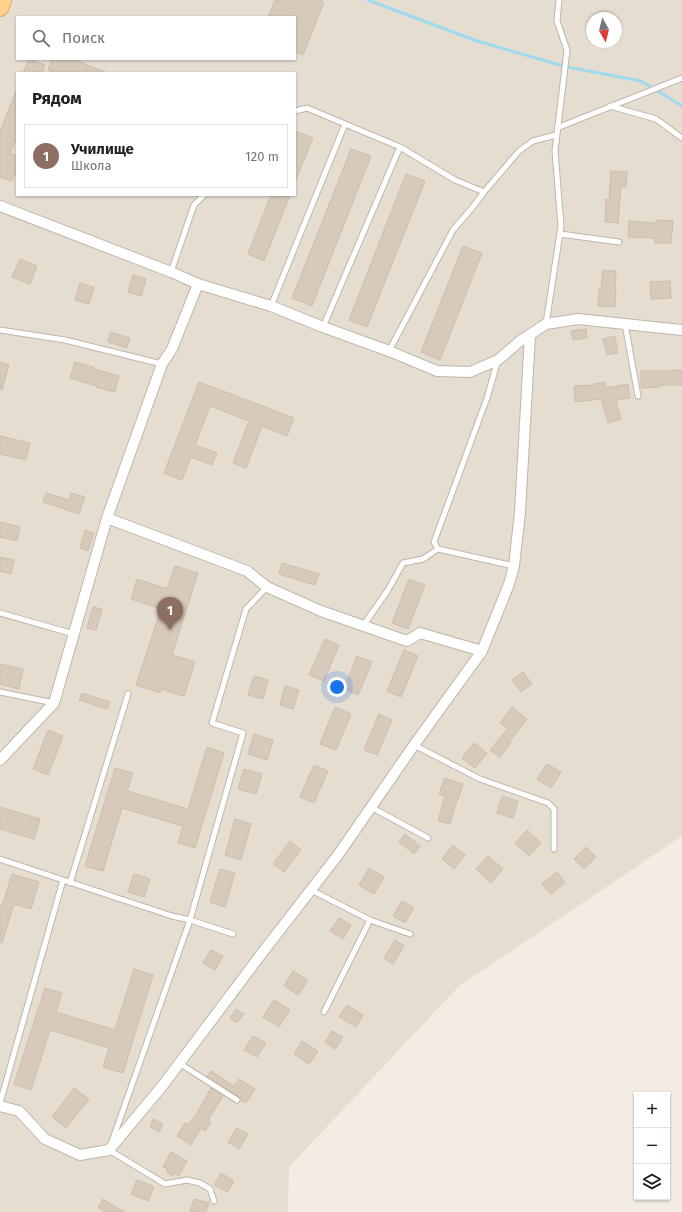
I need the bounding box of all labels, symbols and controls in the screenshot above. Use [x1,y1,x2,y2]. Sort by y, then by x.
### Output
north arrow [586,12,622,48]
search box [16,16,296,60]
icon: search [30,27,52,49]
text: Поиск [62,29,105,47]
text: Рядом [32,88,82,109]
text: Училище [71,140,134,158]
text: 1 [43,149,49,164]
text: 120 m [245,149,279,164]
text: Школа [71,158,112,173]
pin: 1 [157,597,183,630]
your location [327,677,347,697]
map controls [634,1092,670,1200]
button: + [634,1092,670,1128]
button: − [634,1128,670,1164]
button: layers [634,1164,670,1200]

